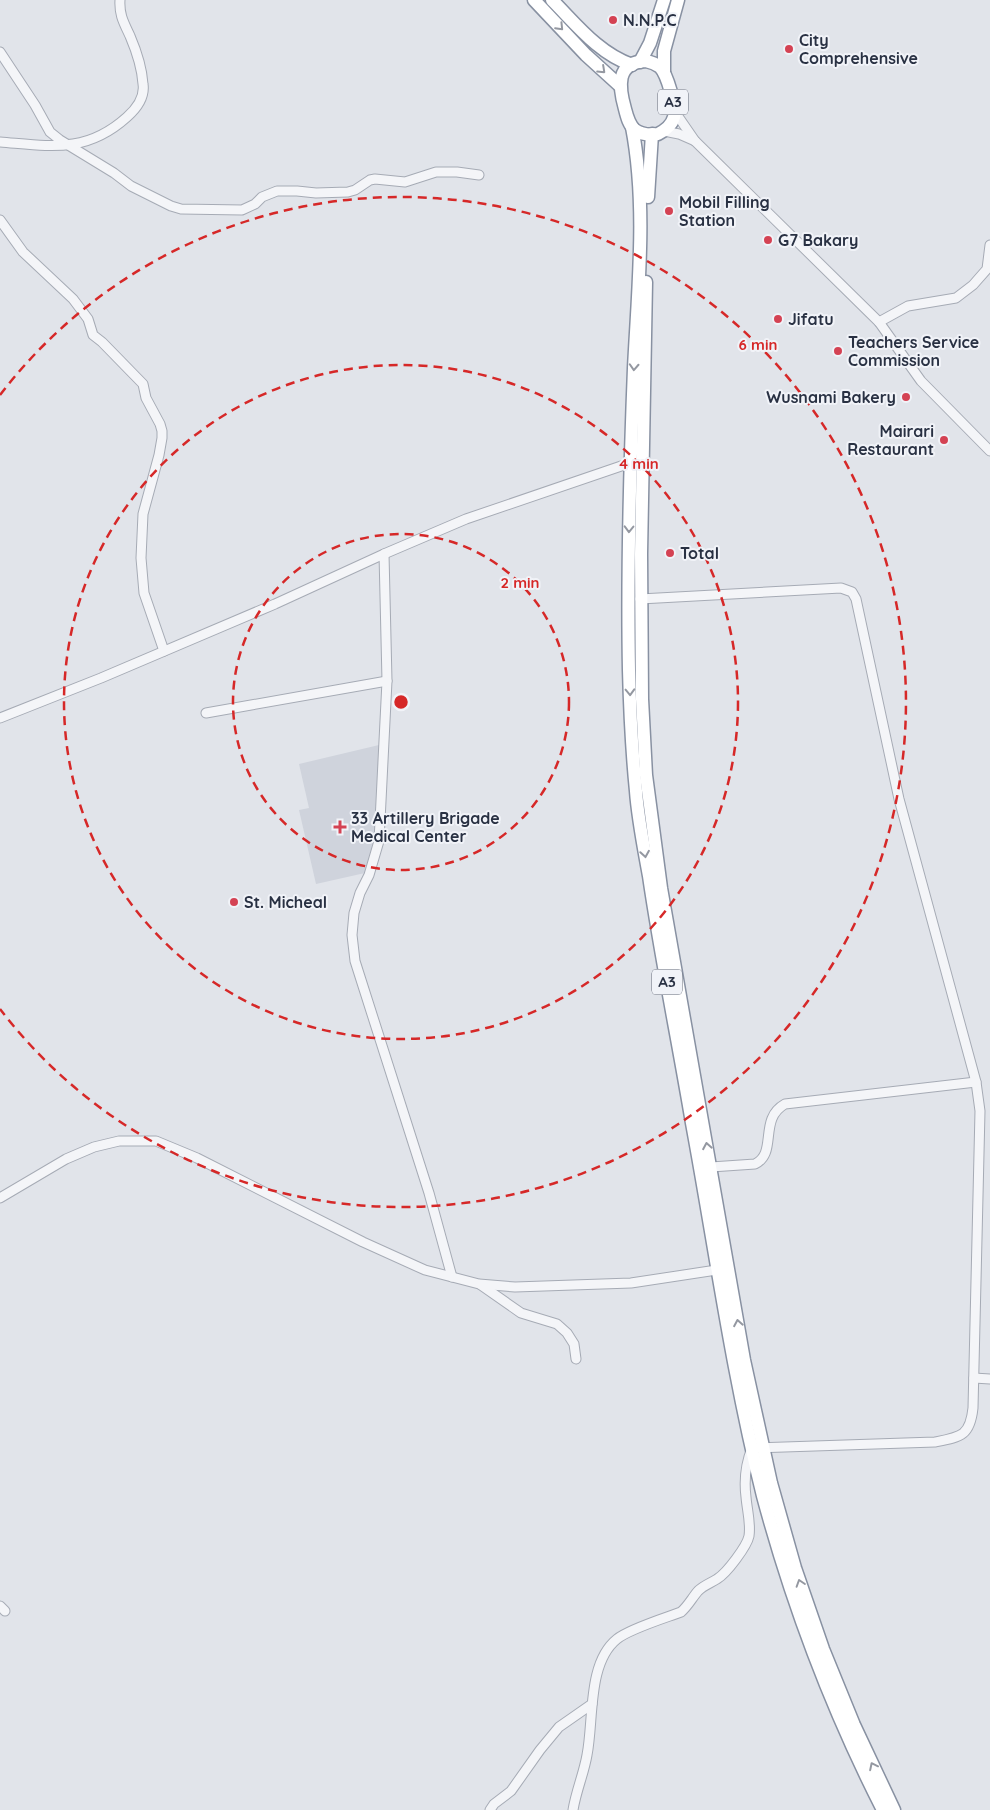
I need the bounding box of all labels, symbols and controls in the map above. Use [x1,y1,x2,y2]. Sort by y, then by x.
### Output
place label: N.N.P.C [623,10,677,30]
marker: N.N.P.C [607,14,619,26]
one-way arrow [554,21,563,30]
place label: City Comprehensive [799,30,918,68]
marker: City Comprehensive [783,43,795,55]
one-way arrow [597,65,606,74]
road number: A3 [658,90,688,114]
place label: Mobil Filling Station [679,192,770,230]
marker: Mobil Filling Station [663,205,675,217]
place label: G7 Bakary [778,230,858,250]
marker: G7 Bakary [762,234,774,246]
place label: Jifatu [788,309,834,329]
marker: Jifatu [772,313,784,325]
place label: Teachers Service Commission [848,332,979,370]
text: 6 min [739,335,777,354]
marker: Teachers Service Commission [832,345,844,357]
one-way arrow [629,364,639,371]
place label: Wusnami Bakery [766,387,896,407]
marker: Wusnami Bakery [900,391,912,403]
place label: Mairari Restaurant [847,421,934,459]
marker: Mairari Restaurant [938,434,950,446]
text: 4 min [619,454,659,473]
one-way arrow [624,526,634,534]
place label: Total [680,543,719,563]
marker: Total [664,547,676,559]
text: 2 min [500,573,540,592]
one-way arrow [625,688,635,696]
centre of rings [392,693,410,711]
place label: 33 Artillery Brigade Medical Center [351,808,500,846]
marker: 33 Artillery Brigade Medical Center [333,820,347,834]
one-way arrow [640,849,650,858]
place label: St. Micheal [244,892,327,912]
marker: St. Micheal [228,896,240,908]
road number: A3 [652,970,682,994]
one-way arrow [703,1141,713,1150]
one-way arrow [733,1319,743,1327]
one-way arrow [795,1579,805,1588]
one-way arrow [869,1762,879,1771]

